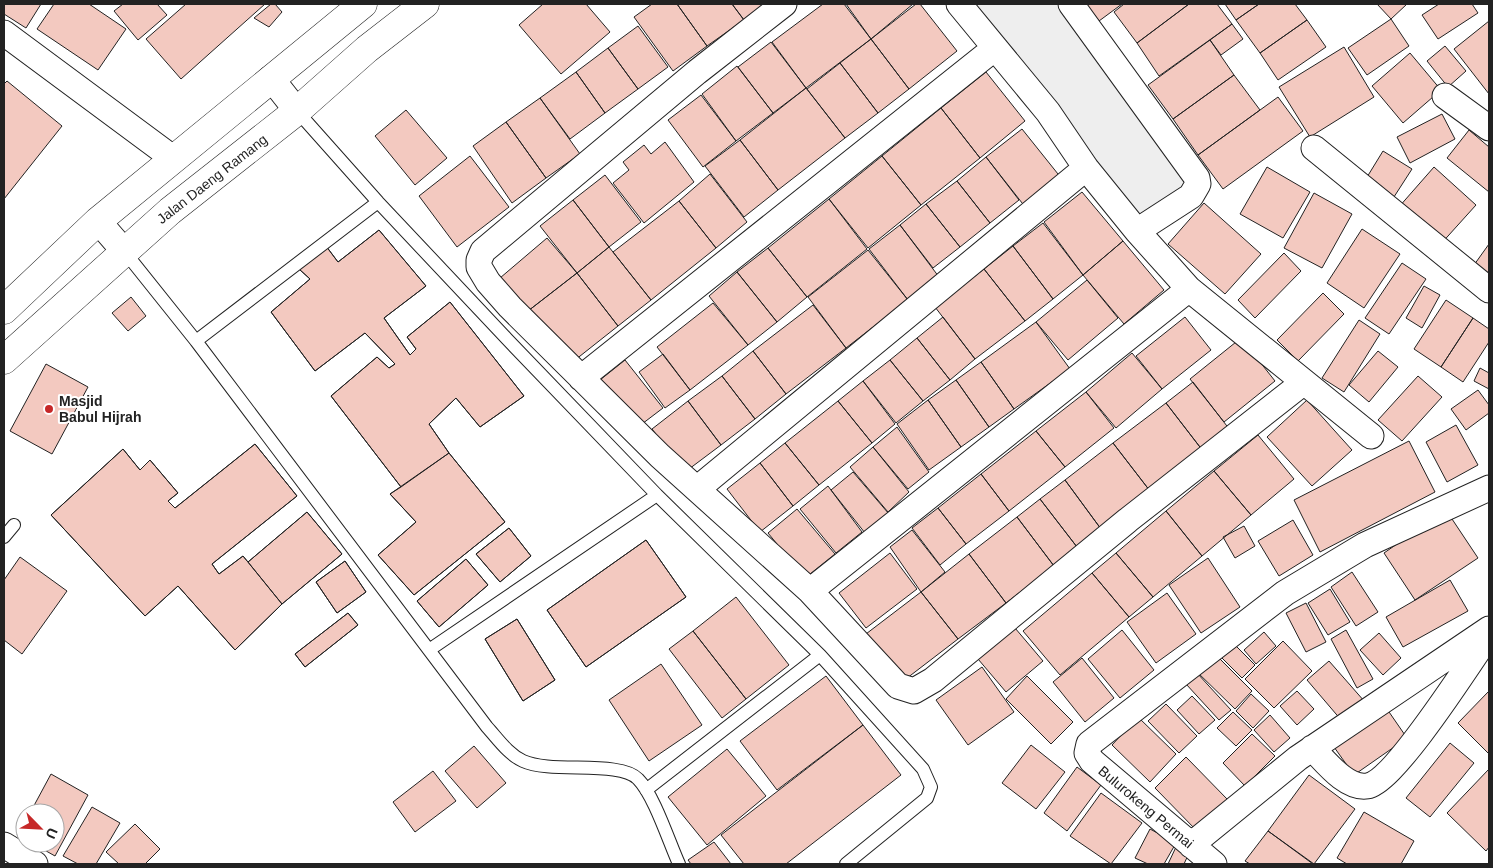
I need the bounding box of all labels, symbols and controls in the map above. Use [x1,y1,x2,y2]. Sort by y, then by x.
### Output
street label: Jalan Daeng Ramang [154,131,270,227]
place label: Masjid Babul Hijrah [59,393,141,425]
marker: Masjid Babul Hijrah [43,403,55,415]
street label: Bulurokeng Permai [1095,763,1197,851]
north arrow [15,803,65,853]
text: U [43,825,61,841]

